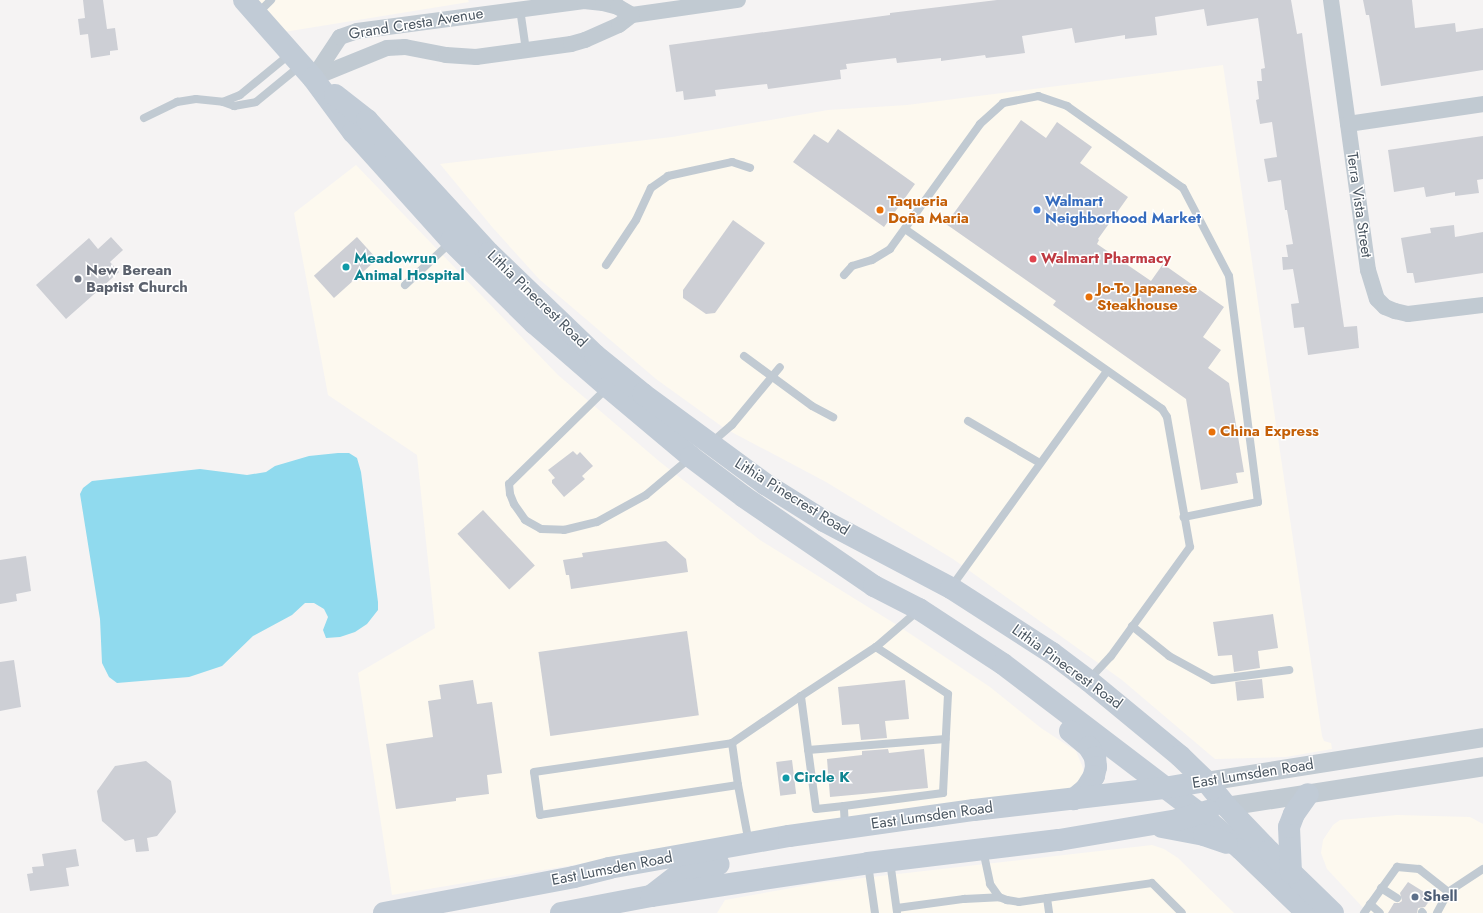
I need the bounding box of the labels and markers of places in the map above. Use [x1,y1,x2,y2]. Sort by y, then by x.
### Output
place label: Taqueria Doña Maria [888,192,969,227]
place label: Walmart Neighborhood Market [1045,192,1201,227]
marker: Taqueria Doña Maria [875,205,885,215]
marker: Walmart Neighborhood Market [1032,205,1042,215]
place label: Meadowrun Animal Hospital [354,249,465,284]
place label: Walmart Pharmacy [1041,250,1171,268]
marker: Walmart Pharmacy [1028,254,1038,264]
place label: New Berean Baptist Church [86,261,188,296]
marker: Meadowrun Animal Hospital [341,262,351,272]
marker: New Berean Baptist Church [73,274,83,284]
place label: Jo-To Japanese Steakhouse [1097,279,1197,314]
marker: Jo-To Japanese Steakhouse [1084,292,1094,302]
place label: China Express [1220,423,1319,441]
marker: China Express [1207,427,1217,437]
place label: Circle K [794,769,850,787]
marker: Circle K [781,773,791,783]
place label: Shell [1423,888,1458,906]
marker: Shell [1410,892,1420,902]

